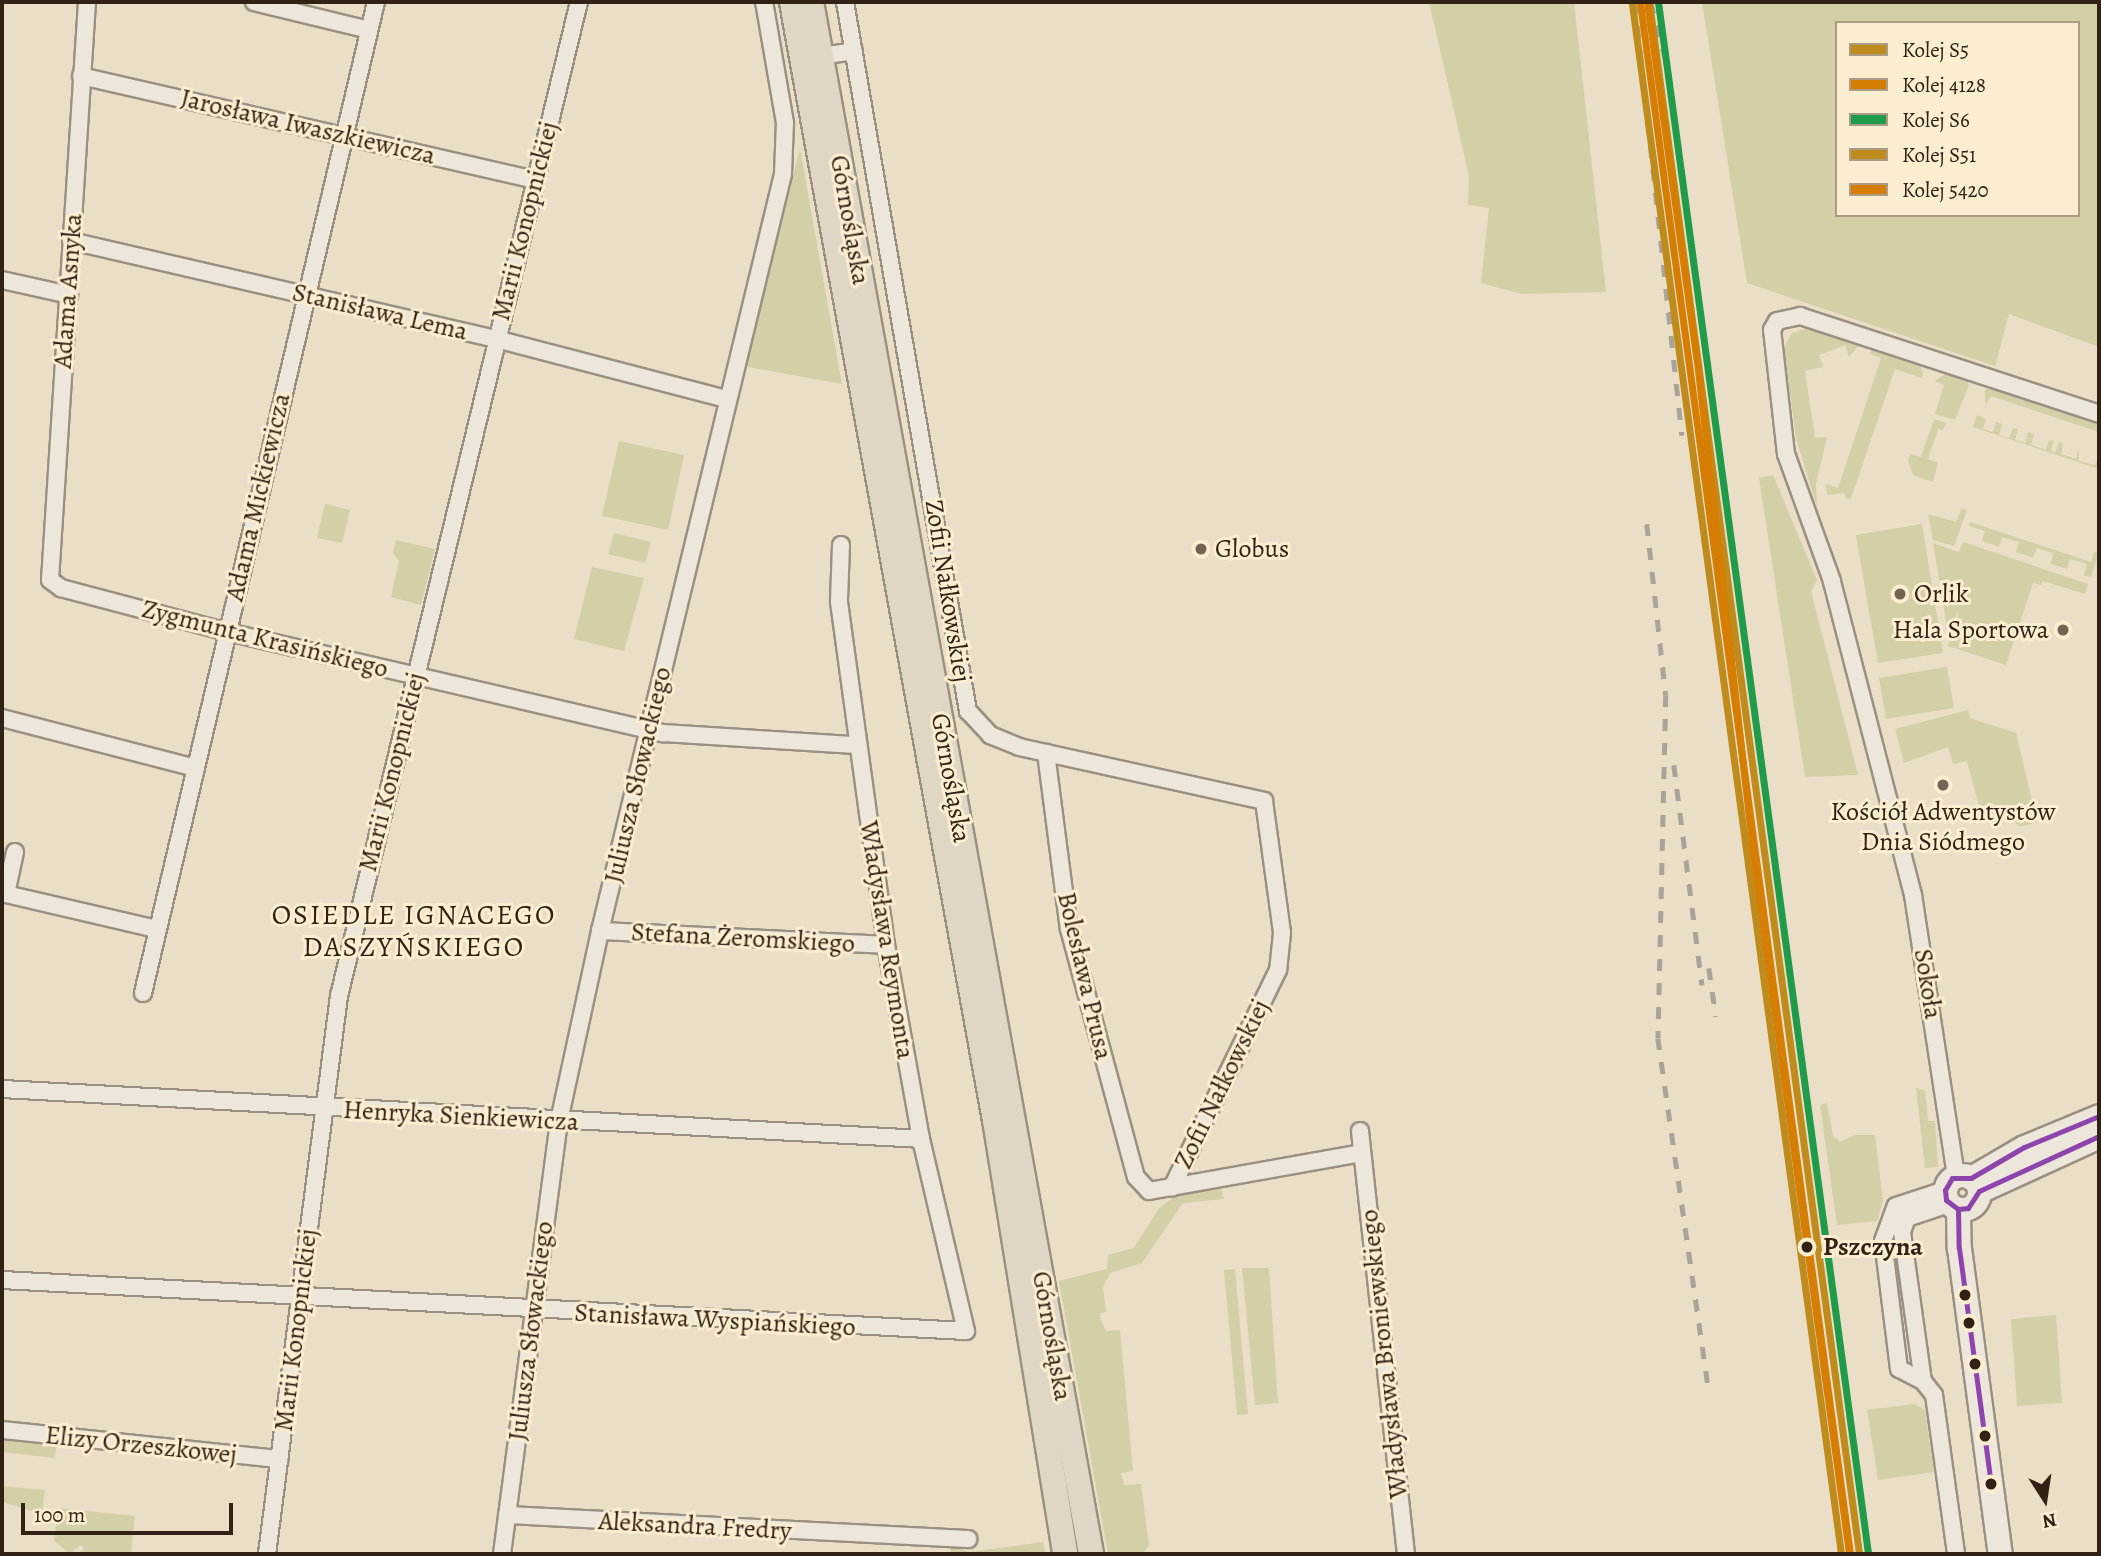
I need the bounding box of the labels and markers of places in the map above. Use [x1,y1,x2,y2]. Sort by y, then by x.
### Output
place label: Globus [1215,533,1289,565]
marker: Globus [1193,541,1209,557]
place label: Orlik [1914,578,1969,610]
marker: Orlik [1892,586,1908,602]
place label: Hala Sportowa [1893,614,2049,646]
marker: Hala Sportowa [2055,622,2071,638]
marker: Kościół Adwentystów Dnia Siódmego [1935,777,1951,793]
place label: Kościół Adwentystów Dnia Siódmego [1830,796,2056,858]
place label: Pszczyna [1823,1231,1923,1263]
marker: Pszczyna [1797,1237,1817,1257]
unlabelled marker [1958,1288,1972,1302]
unlabelled marker [1962,1316,1976,1330]
unlabelled marker [1968,1357,1982,1371]
unlabelled marker [1978,1429,1992,1443]
unlabelled marker [1984,1477,1998,1491]

